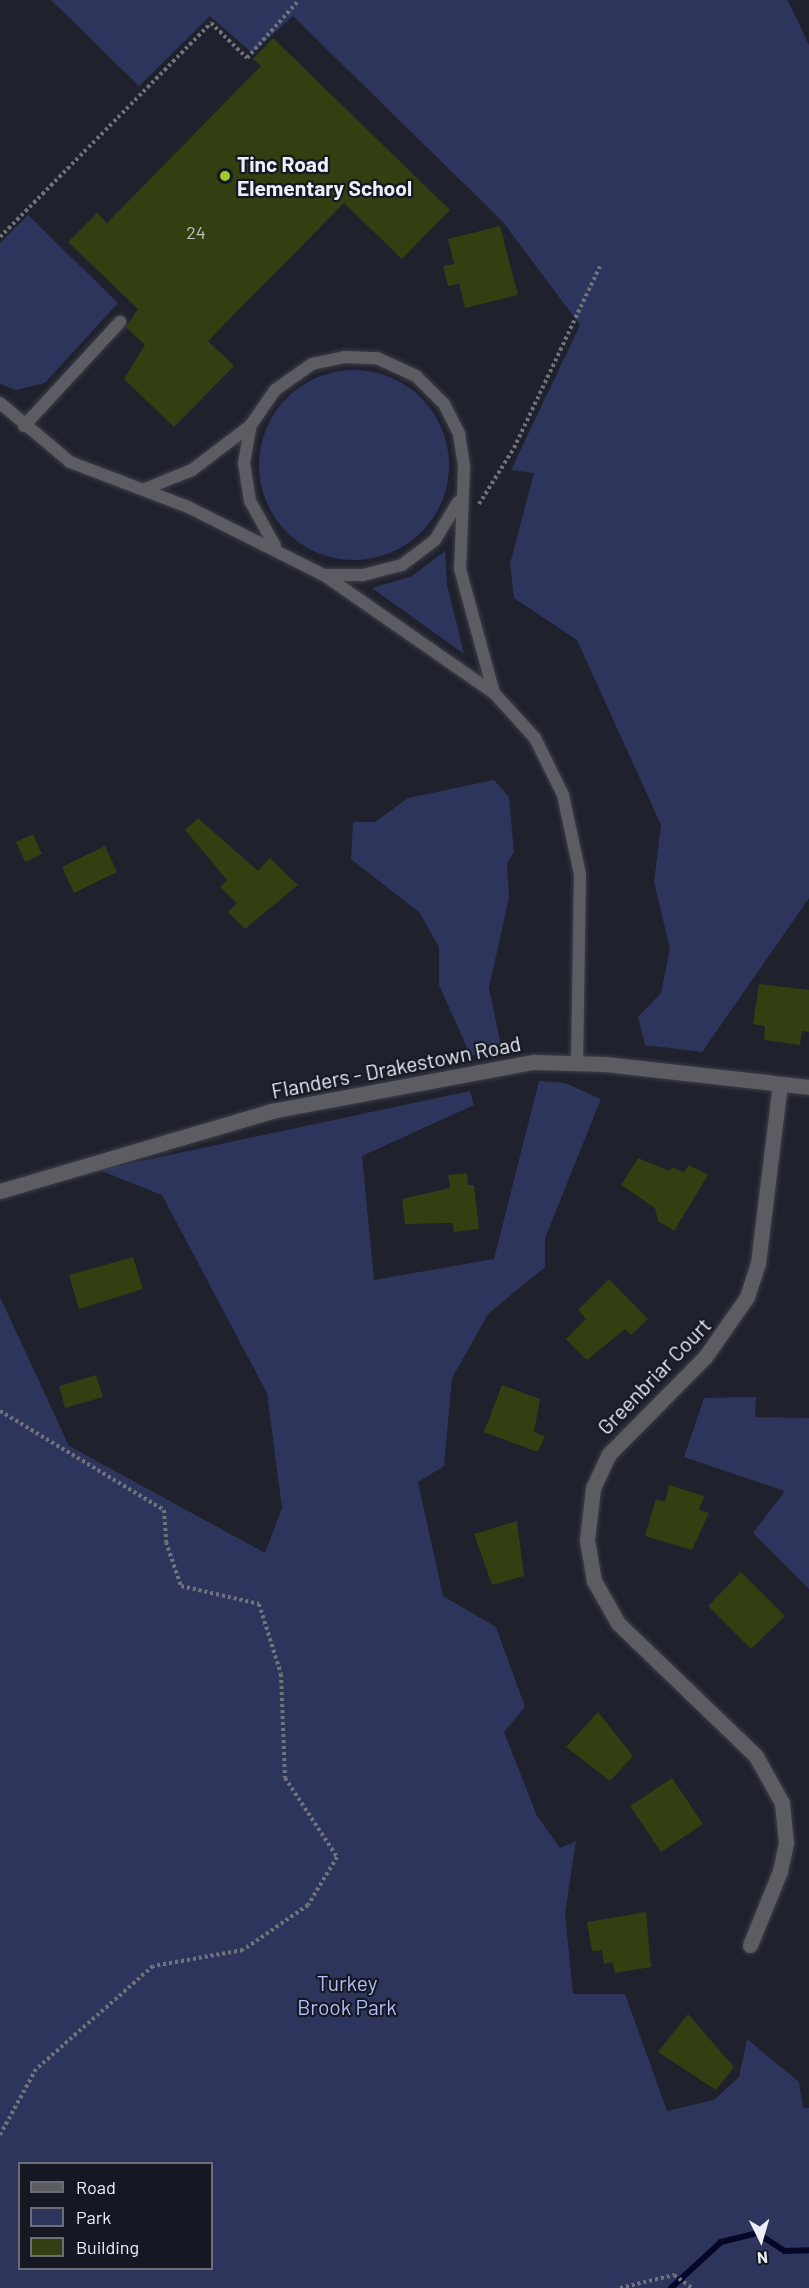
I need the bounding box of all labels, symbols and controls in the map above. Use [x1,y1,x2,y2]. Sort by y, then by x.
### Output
place label: Tinc Road Elementary School [237,151,412,201]
marker: Tinc Road Elementary School [218,169,232,183]
house number: 24 [186,221,206,243]
street label: Flanders - Drakestown Road [269,1030,523,1104]
street label: Greenbriar Court [592,1313,716,1439]
park label: Turkey Brook Park [297,1970,397,2020]
legend [18,2162,213,2270]
text: Road [76,2176,116,2198]
text: Park [76,2206,111,2228]
north arrow [731,2210,791,2270]
text: Building [76,2236,139,2258]
text: N [756,2249,769,2268]

